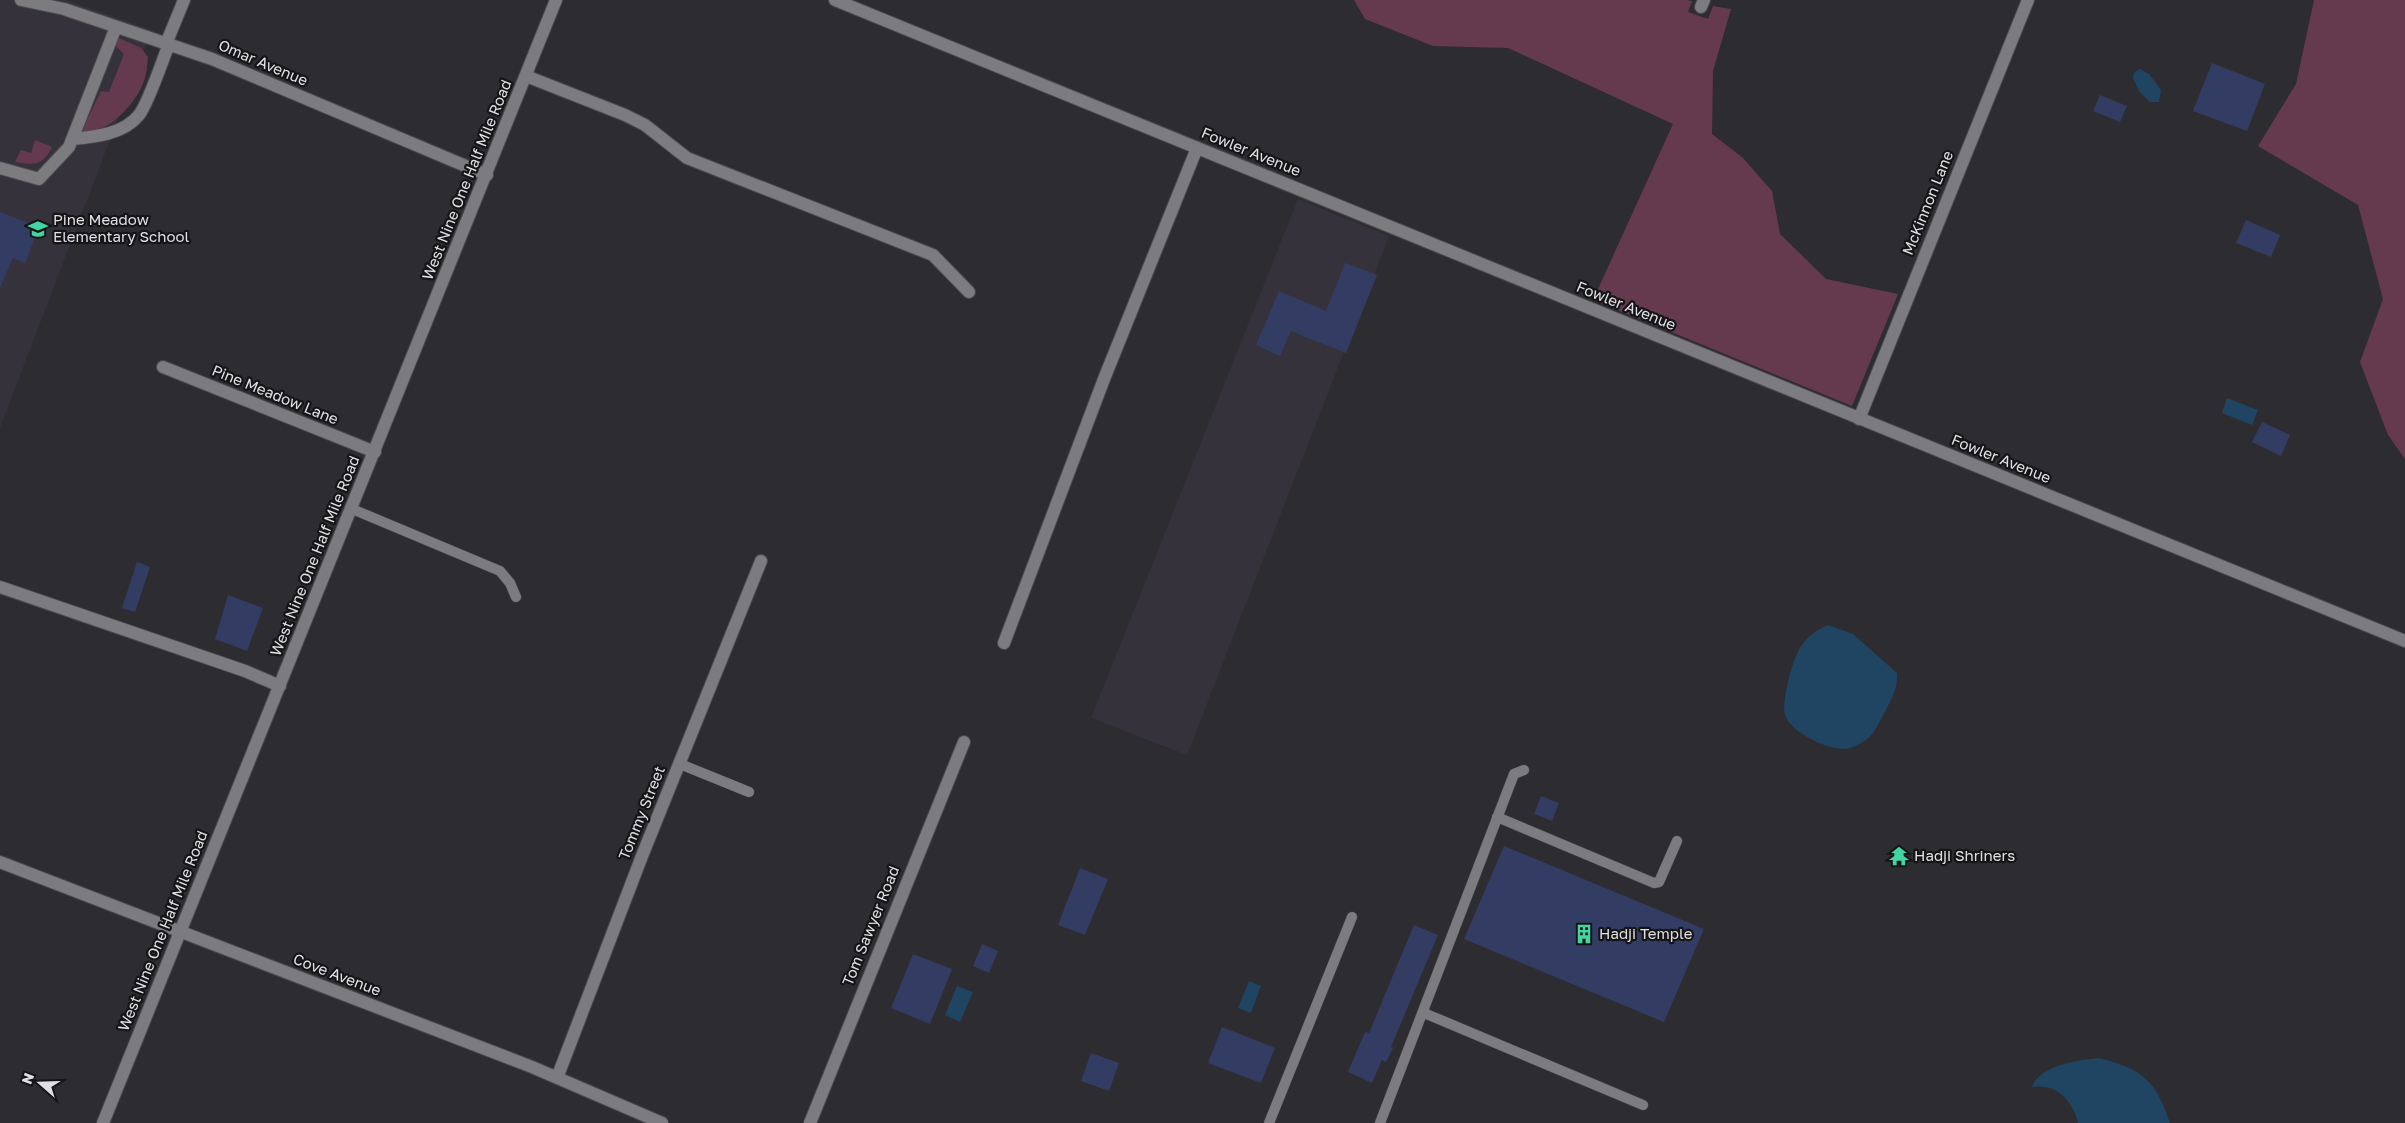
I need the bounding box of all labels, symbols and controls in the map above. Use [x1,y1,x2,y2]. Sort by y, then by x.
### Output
street label: Omar Avenue [216,35,311,89]
street label: West Nine One Half Mile Road [418,77,515,282]
street label: Fowler Avenue [1199,123,1304,179]
street label: McKinnon Lane [1898,148,1956,257]
place label: Pine Meadow Elementary School [53,210,189,245]
school or university icon: Pine Meadow Elementary School [27,218,49,240]
street label: Fowler Avenue [1574,277,1679,333]
street label: Pine Meadow Lane [210,361,341,428]
street label: Fowler Avenue [1949,430,2054,486]
street label: West Nine One Half Mile Road [266,453,363,658]
street label: Tommy Street [614,763,668,862]
street label: West Nine One Half Mile Road [114,828,211,1033]
temple icon: Hadji Shriners [1888,845,1910,867]
place label: Hadji Shriners [1914,846,2015,864]
street label: Tom Sawyer Road [838,863,902,988]
building icon: Hadji Temple [1573,923,1595,945]
place label: Hadji Temple [1599,924,1693,942]
street label: Cove Avenue [291,949,384,999]
north arrow [15,1058,65,1108]
text: N [18,1070,37,1086]

